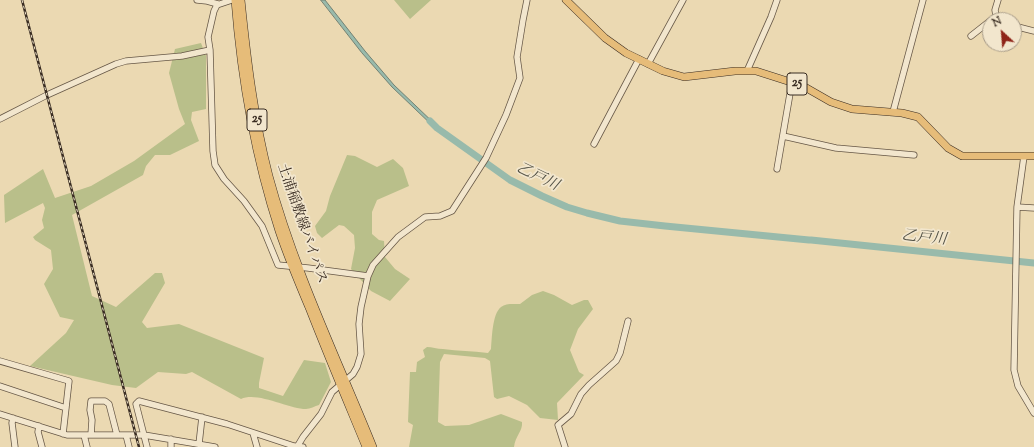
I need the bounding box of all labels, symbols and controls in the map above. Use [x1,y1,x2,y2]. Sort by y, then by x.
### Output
north arrow [982,12,1022,52]
text: N [990,13,1005,31]
road number: 25 [787,73,807,95]
road number: 25 [247,109,267,131]
water label: 乙戸川 [513,160,561,196]
street label: 土浦稲敷線バイパス [273,162,329,286]
water label: 乙戸川 [901,228,947,250]

